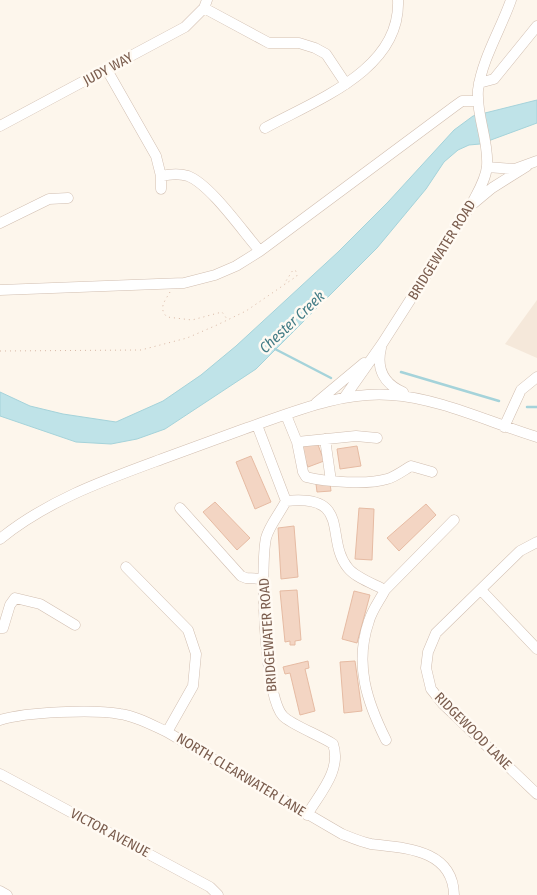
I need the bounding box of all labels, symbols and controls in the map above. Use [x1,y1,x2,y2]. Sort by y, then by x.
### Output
street label: JUDY WAY [80,49,136,89]
street label: BRIDGEWATER ROAD [404,197,480,303]
water label: Chester Creek [256,287,329,357]
street label: BRIDGEWATER ROAD [256,577,280,693]
street label: RIDGEWOOD LANE [431,689,515,773]
street label: NORTH CLEARWATER LANE [173,730,309,820]
street label: VICTOR AVENUE [67,805,153,861]

